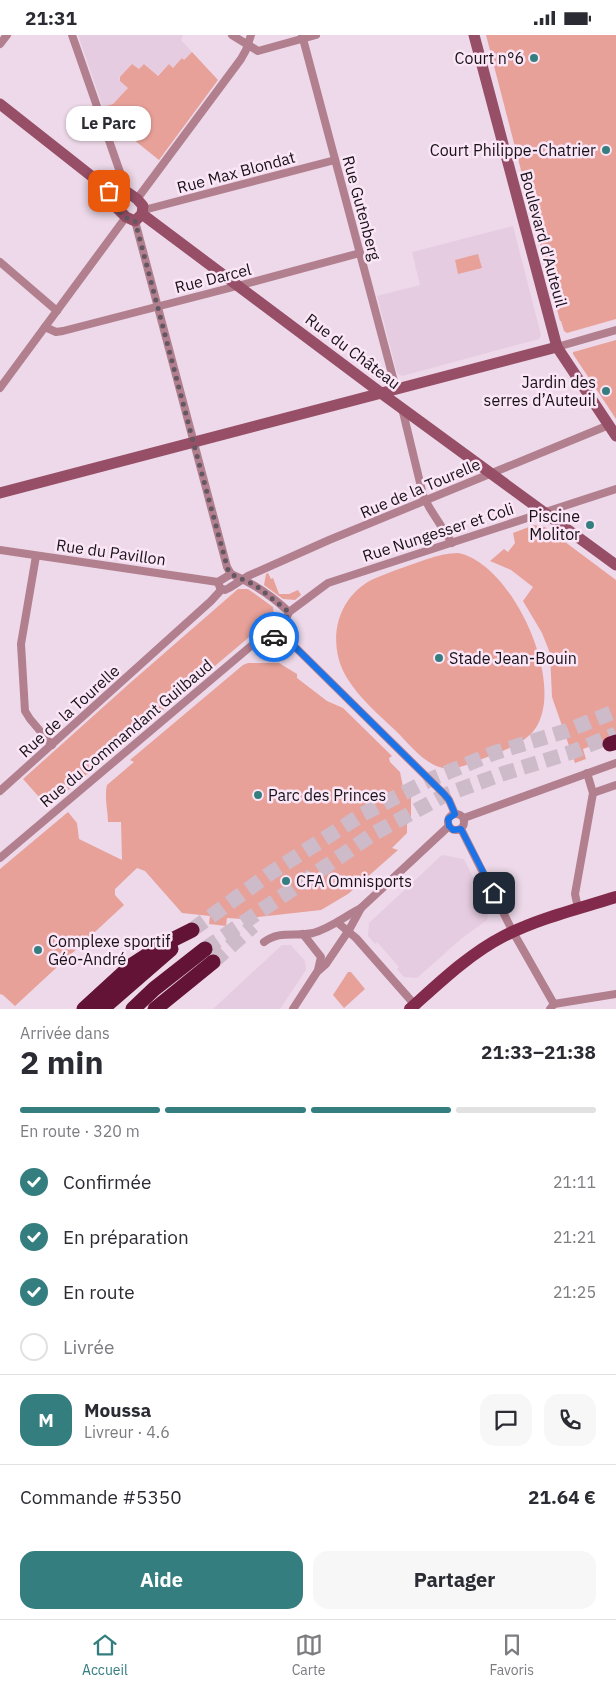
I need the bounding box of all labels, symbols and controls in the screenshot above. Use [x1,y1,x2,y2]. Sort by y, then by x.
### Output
text: 21:31 [25,6,77,30]
place label: Court n°6 [455,48,524,68]
marker: Court n°6 [528,52,540,64]
callout: Le Parc [66,106,152,141]
text: Le Parc [81,113,136,133]
place label: Court Philippe-Chatrier [430,140,596,160]
marker: Court Philippe-Chatrier [600,144,612,156]
street label: Rue Max Blondat [175,147,297,197]
street label: Rue Gutenberg [338,153,386,263]
street label: Boulevard d'Auteuil [516,169,572,309]
pin [88,170,130,212]
icon: bag [95,177,123,205]
street label: Rue Darcel [173,259,253,297]
street label: Rue du Château [302,309,404,393]
place label: Jardin des serres d’Auteuil [484,372,596,410]
marker: Jardin des serres d’Auteuil [600,385,612,397]
street label: Rue de la Tourelle [357,454,483,522]
street label: Rue Nungesser et Coli [360,498,516,566]
place label: Piscine Molitor [529,506,580,544]
marker: Piscine Molitor [584,519,596,531]
street label: Rue du Pavillon [55,534,167,570]
courier [249,612,299,662]
icon: car [260,623,288,651]
place label: Stade Jean-Bouin [449,648,577,668]
marker: Stade Jean-Bouin [433,652,445,664]
street label: Rue du Commandant Guilbaud [35,655,217,811]
street label: Rue de la Tourelle [15,660,124,761]
place label: Parc des Princes [268,785,386,805]
marker: Parc des Princes [252,789,264,801]
place label: CFA Omnisports [296,871,412,891]
pin [473,872,515,914]
marker: CFA Omnisports [280,875,292,887]
icon: home [480,879,508,907]
place label: Complexe sportif Géo-André [48,931,170,969]
marker: Complexe sportif Géo-André [32,944,44,956]
text: Arrivée dans [20,1023,110,1043]
text: 21:33–21:38 [481,1040,596,1064]
text: 2 min [20,1041,104,1083]
text: En route · 320 m [20,1121,140,1141]
icon: check [20,1168,48,1196]
text: Confirmée [63,1170,151,1194]
text: 21:11 [553,1172,596,1192]
icon: check [20,1223,48,1251]
text: En préparation [63,1225,189,1249]
text: 21:21 [553,1227,596,1247]
icon: check [20,1278,48,1306]
text: En route [63,1280,135,1304]
text: 21:25 [553,1282,596,1302]
text: Livrée [63,1335,114,1359]
button: chat [480,1394,532,1446]
button: phone [544,1394,596,1446]
text: Moussa [84,1398,151,1422]
text: M [38,1408,54,1432]
text: Livreur · 4.6 [84,1422,170,1442]
text: Commande #5350 [20,1485,182,1509]
text: 21.64 € [528,1485,596,1509]
button: Aide [20,1551,303,1609]
button: Partager [313,1551,596,1609]
tab: Accueil [82,1631,128,1679]
tab: Carte [292,1631,326,1679]
tab: Favoris [489,1631,534,1679]

